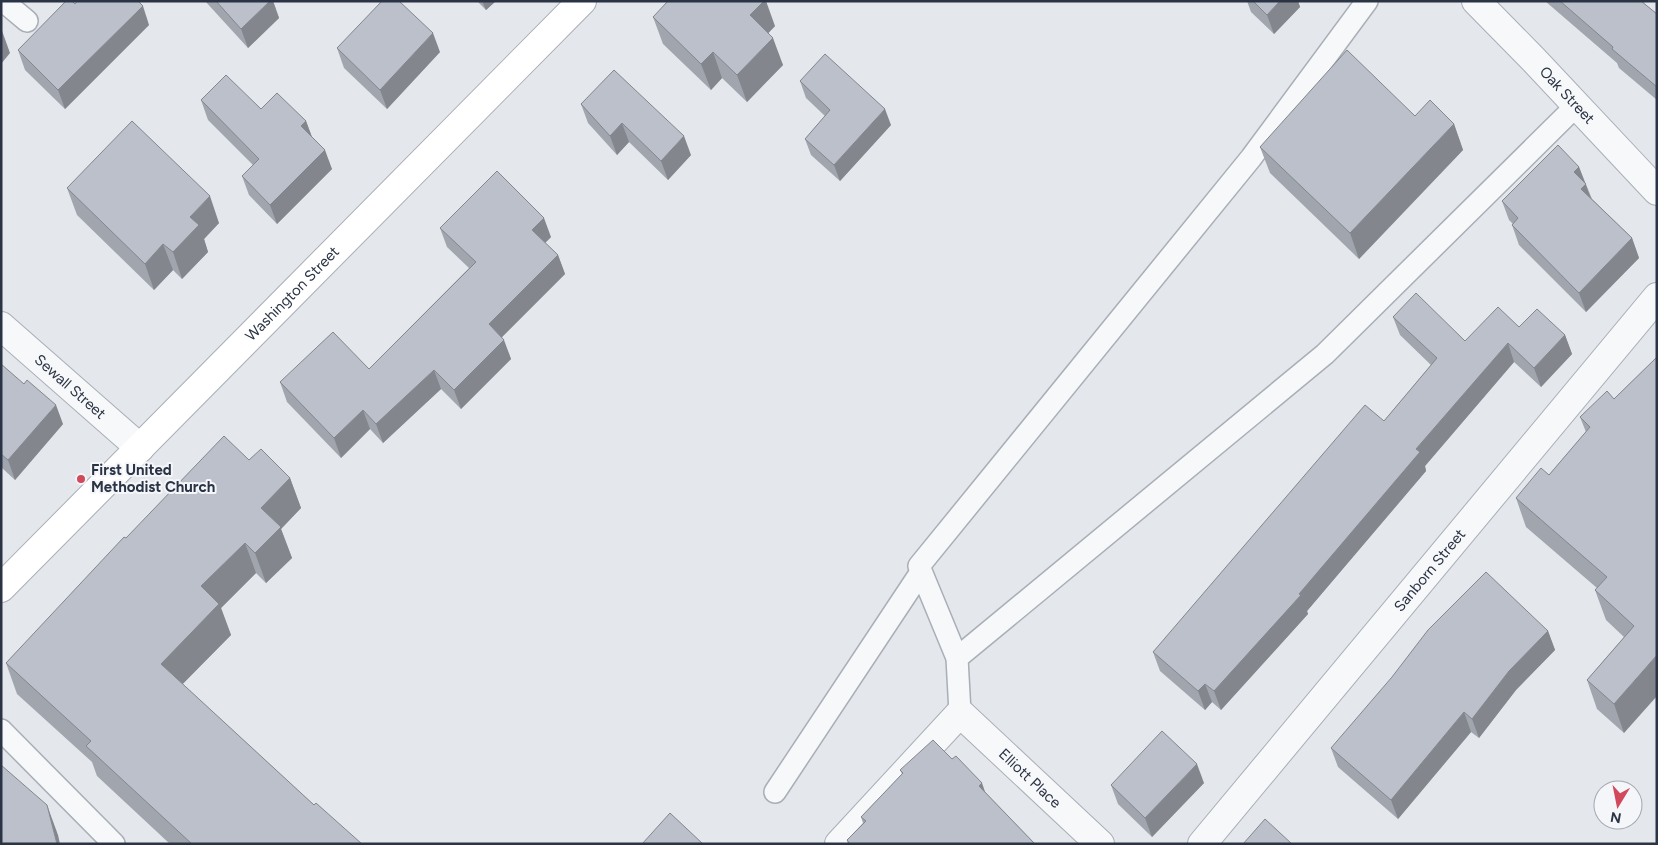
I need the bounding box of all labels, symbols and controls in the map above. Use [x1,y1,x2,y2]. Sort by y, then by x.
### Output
street label: Oak Street [1536,63,1599,128]
street label: Washington Street [242,242,343,345]
street label: Sewall Street [31,351,110,423]
place label: First United Methodist Church [91,461,215,496]
marker: First United Methodist Church [75,473,87,485]
street label: Sanborn Street [1390,525,1469,615]
street label: Elliott Place [995,745,1065,812]
north arrow [1593,780,1643,830]
text: N [1609,808,1623,827]

